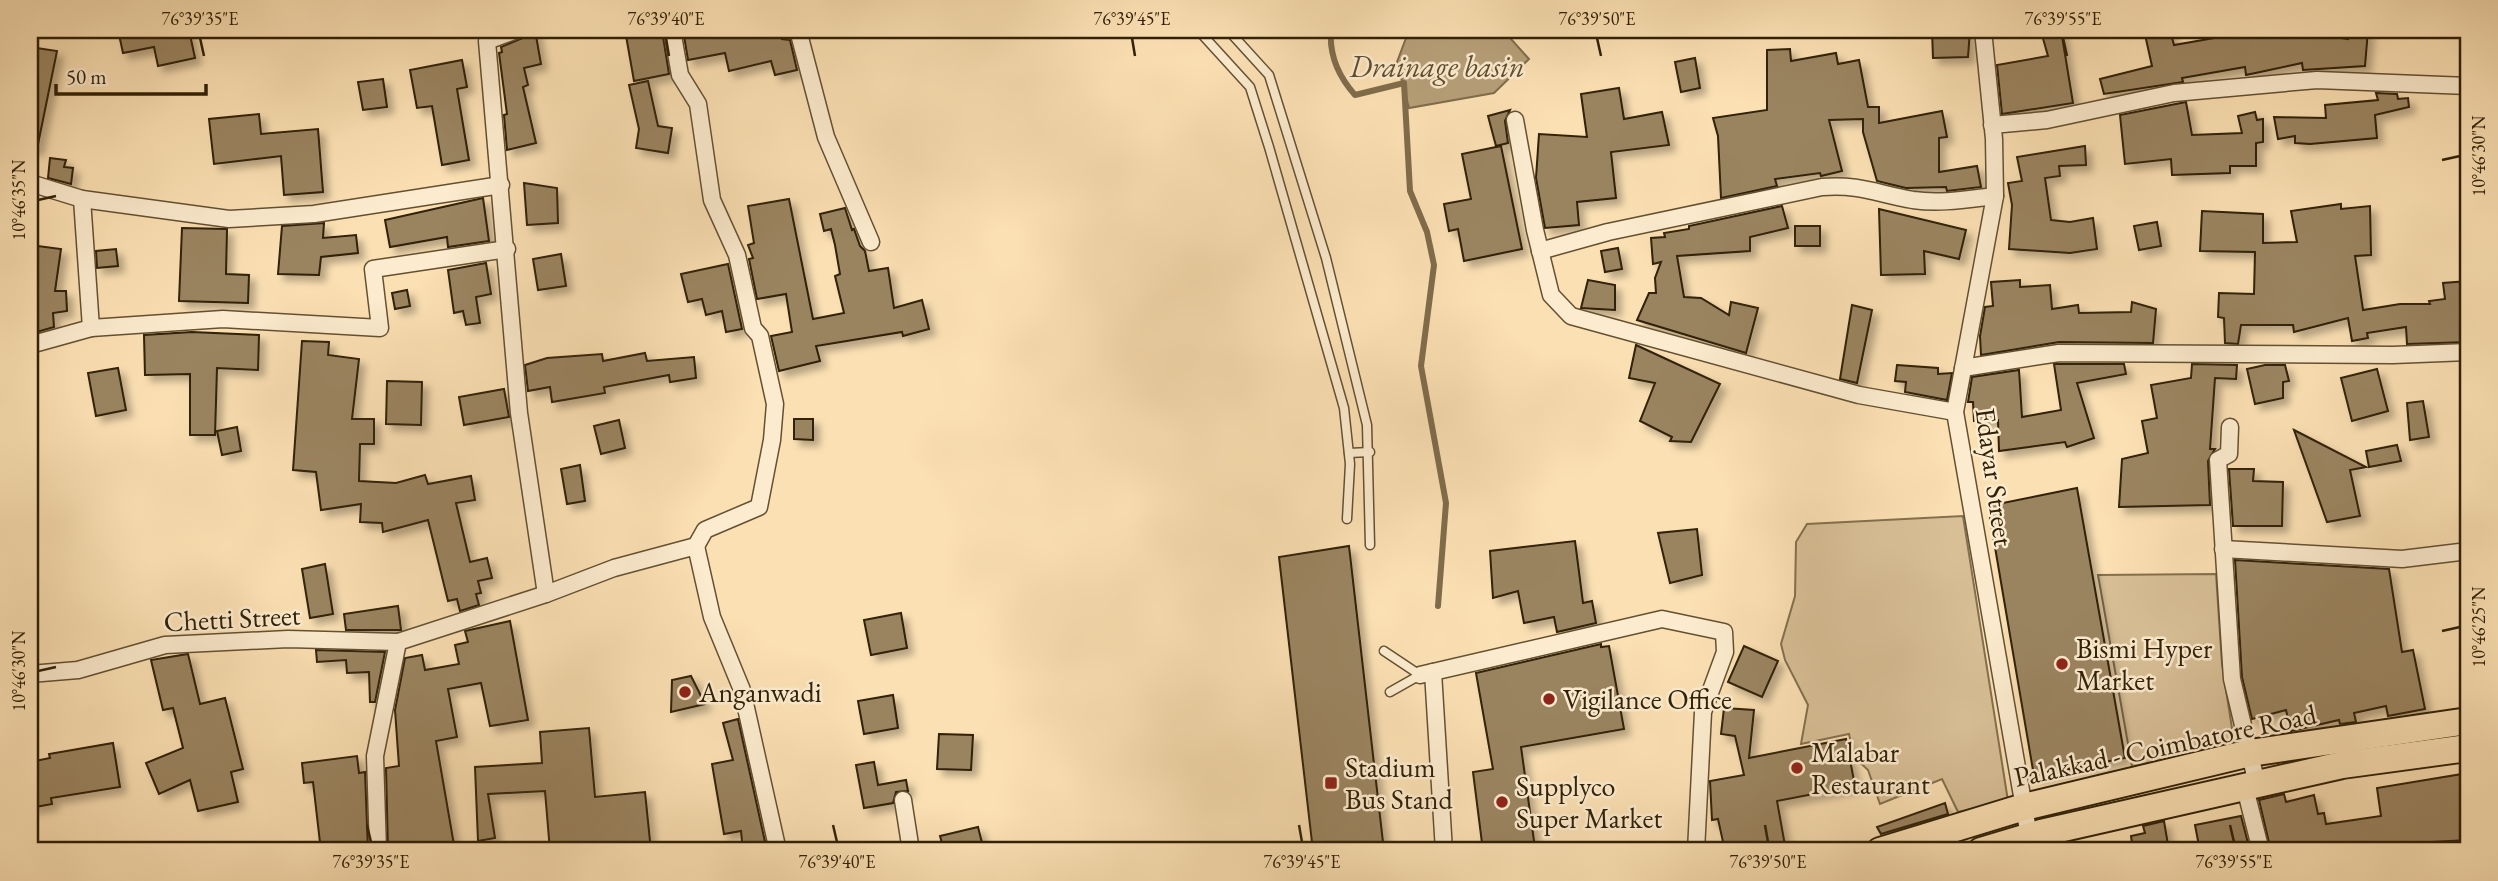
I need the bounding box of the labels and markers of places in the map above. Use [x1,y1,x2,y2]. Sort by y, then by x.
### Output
place label: Bismi Hyper Market [2076,630,2213,698]
marker: Bismi Hyper Market [2054,656,2070,672]
place label: Anganwadi [698,674,822,710]
place label: Vigilance Office [1563,681,1732,717]
marker: Anganwadi [677,684,693,700]
marker: Vigilance Office [1541,691,1557,707]
place label: Malabar Restaurant [1811,734,1930,802]
place label: Stadium Bus Stand [1345,749,1454,817]
marker: Malabar Restaurant [1789,760,1805,776]
place label: Supplyco Super Market [1516,768,1662,836]
marker: Stadium Bus Stand [1323,775,1339,791]
marker: Supplyco Super Market [1494,794,1510,810]

